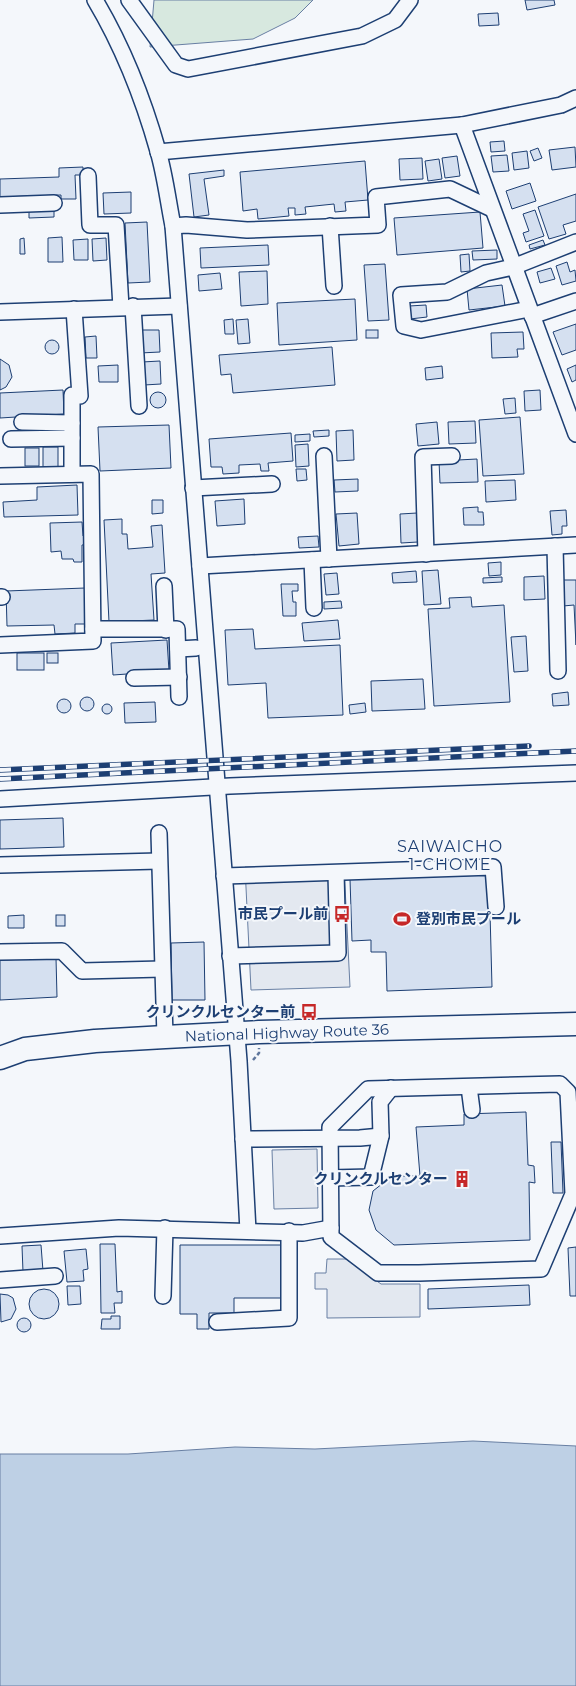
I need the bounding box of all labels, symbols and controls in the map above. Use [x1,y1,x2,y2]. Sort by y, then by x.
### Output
district label: SAIWAICHO 1-CHOME [397,837,503,874]
place label: 市民プール前 [238,904,328,923]
bus stop icon: 市民プール前 [332,904,352,924]
sports icon: 登別市民プール [392,909,412,929]
place label: 登別市民プール [416,909,521,928]
place label: クリンクルセンター前 [145,1002,295,1021]
bus stop icon: クリンクルセンター前 [299,1002,319,1022]
street label: National Highway Route 36 [185,1019,389,1046]
place label: クリンクルセンター [313,1169,448,1188]
building icon: クリンクルセンター [452,1169,472,1189]

